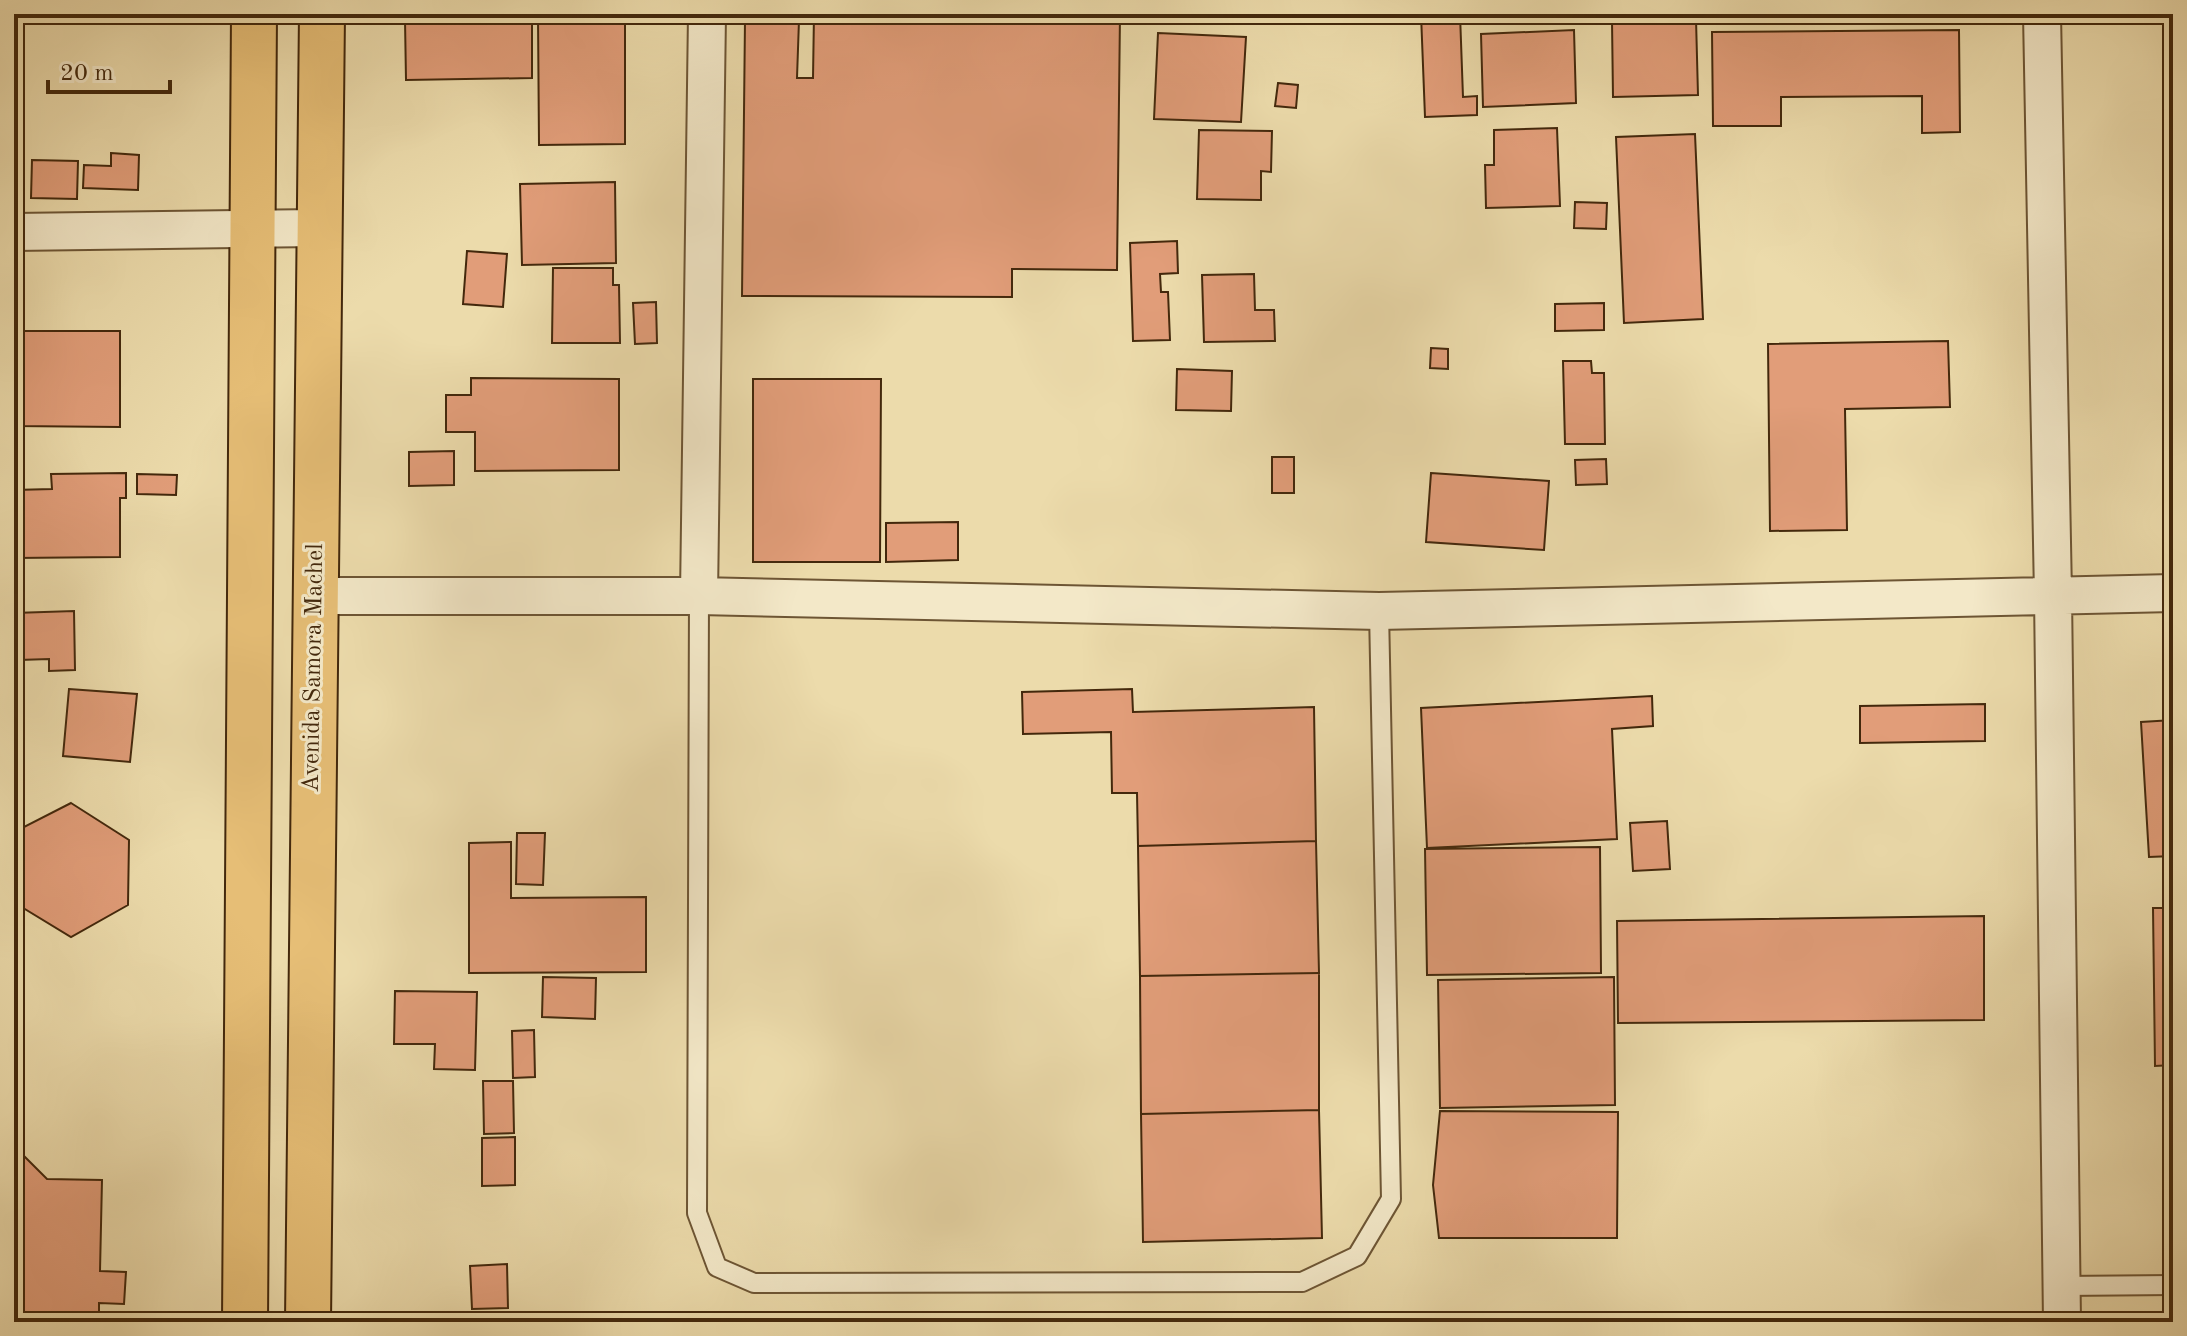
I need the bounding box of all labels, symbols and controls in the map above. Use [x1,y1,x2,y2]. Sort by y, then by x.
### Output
scale bar [48,44,170,94]
text: 20 m [60,62,114,86]
street label: Avenida Samora Machel [300,543,328,793]

